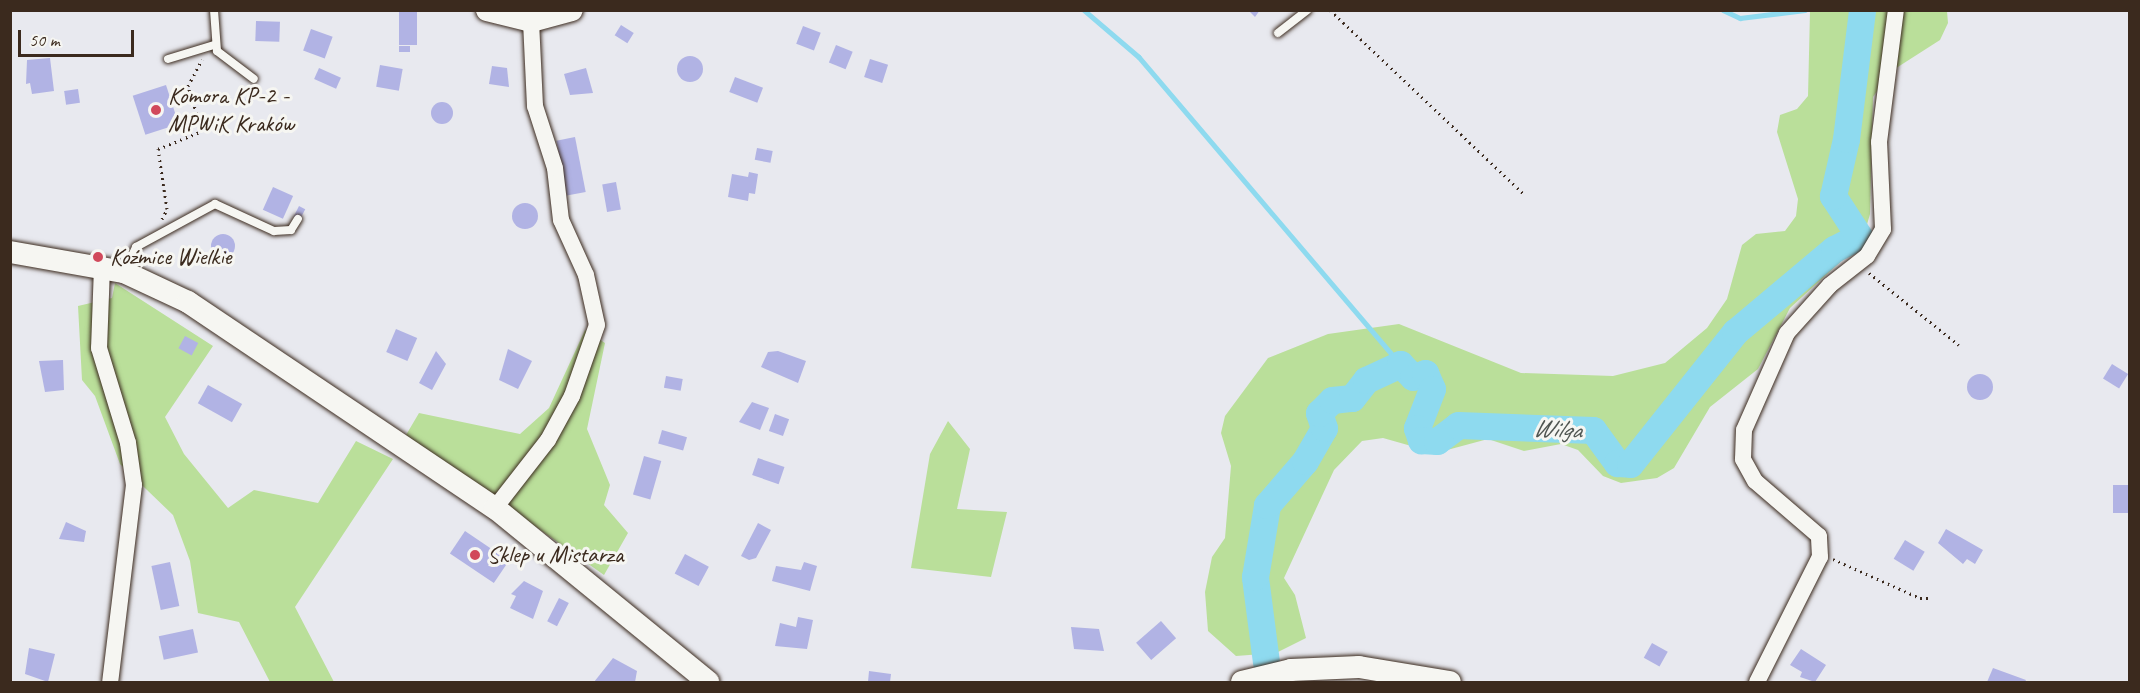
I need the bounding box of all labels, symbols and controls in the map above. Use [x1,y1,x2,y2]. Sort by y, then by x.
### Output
scale bar [21,18,136,56]
text: 50 m [29,29,60,51]
place label: Komora KP-2 - MPWiK Kraków [168,82,295,138]
marker: Komora KP-2 - MPWiK Kraków [149,103,163,117]
place label: Koźmice Wielkie [110,243,232,271]
marker: Koźmice Wielkie [91,250,105,264]
water label: Wilga [1532,412,1582,446]
place label: Sklep u Mistarza [487,541,623,569]
marker: Sklep u Mistarza [468,548,482,562]

